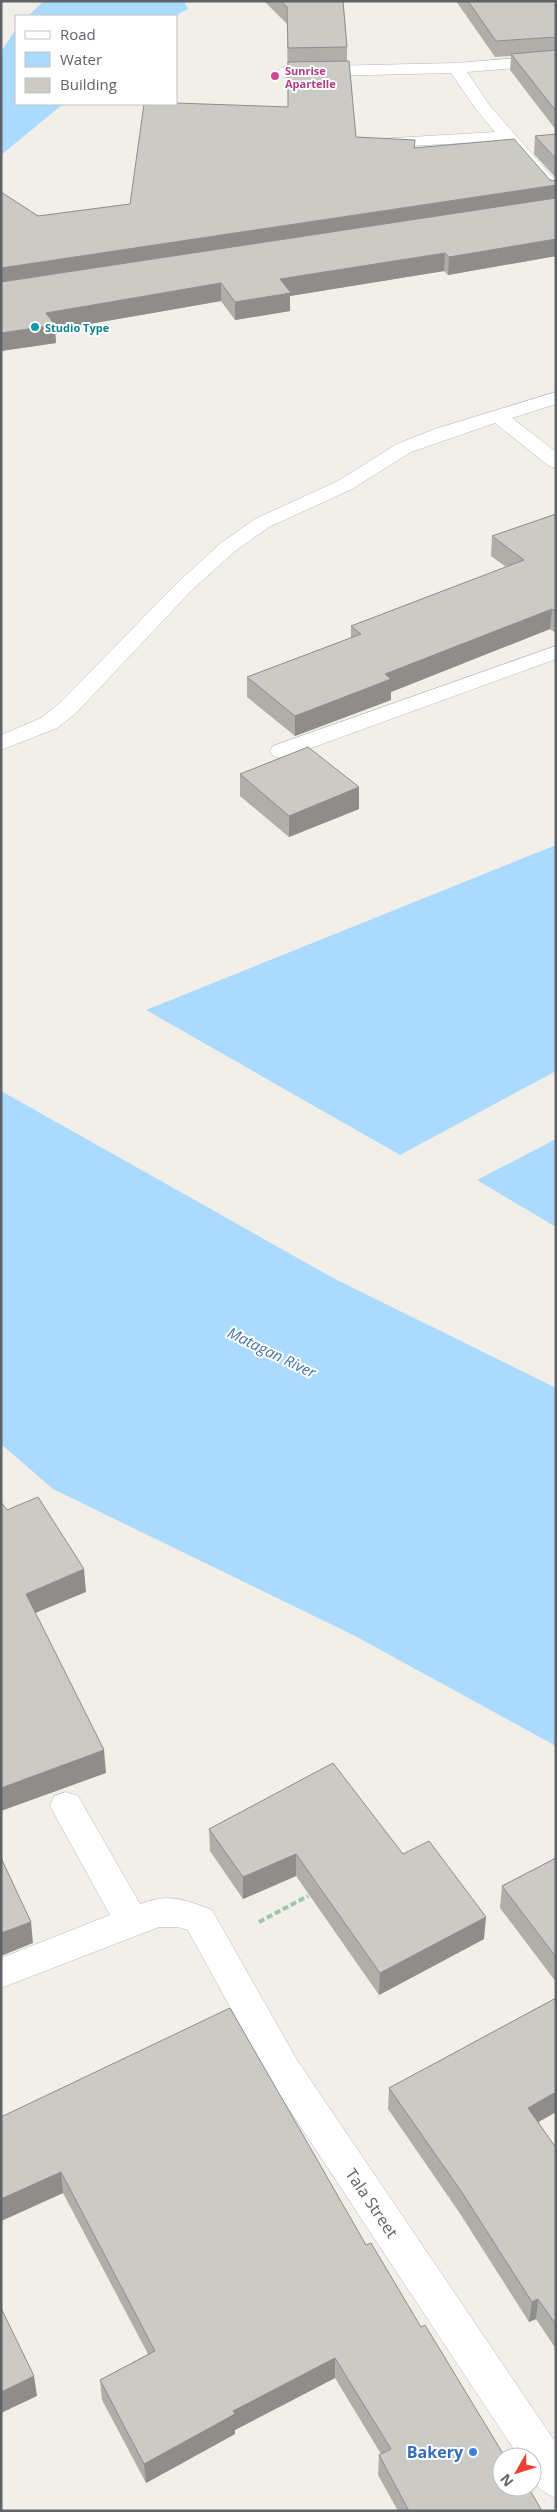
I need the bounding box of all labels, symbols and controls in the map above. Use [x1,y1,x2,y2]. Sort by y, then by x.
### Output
legend [15,15,178,105]
text: Road [60,24,96,44]
text: Water [60,49,102,69]
place label: Sunrise Apartelle [285,63,336,91]
marker: Sunrise Apartelle [269,70,281,82]
text: Building [60,74,117,94]
place label: Studio Type [45,320,110,335]
marker: Studio Type [29,321,41,333]
water label: Matagan River [225,1322,320,1382]
street label: Tala Street [341,2164,404,2242]
place label: Bakery [407,2441,464,2463]
marker: Bakery [467,2446,479,2458]
north arrow [492,2447,542,2497]
text: N [496,2470,517,2491]

